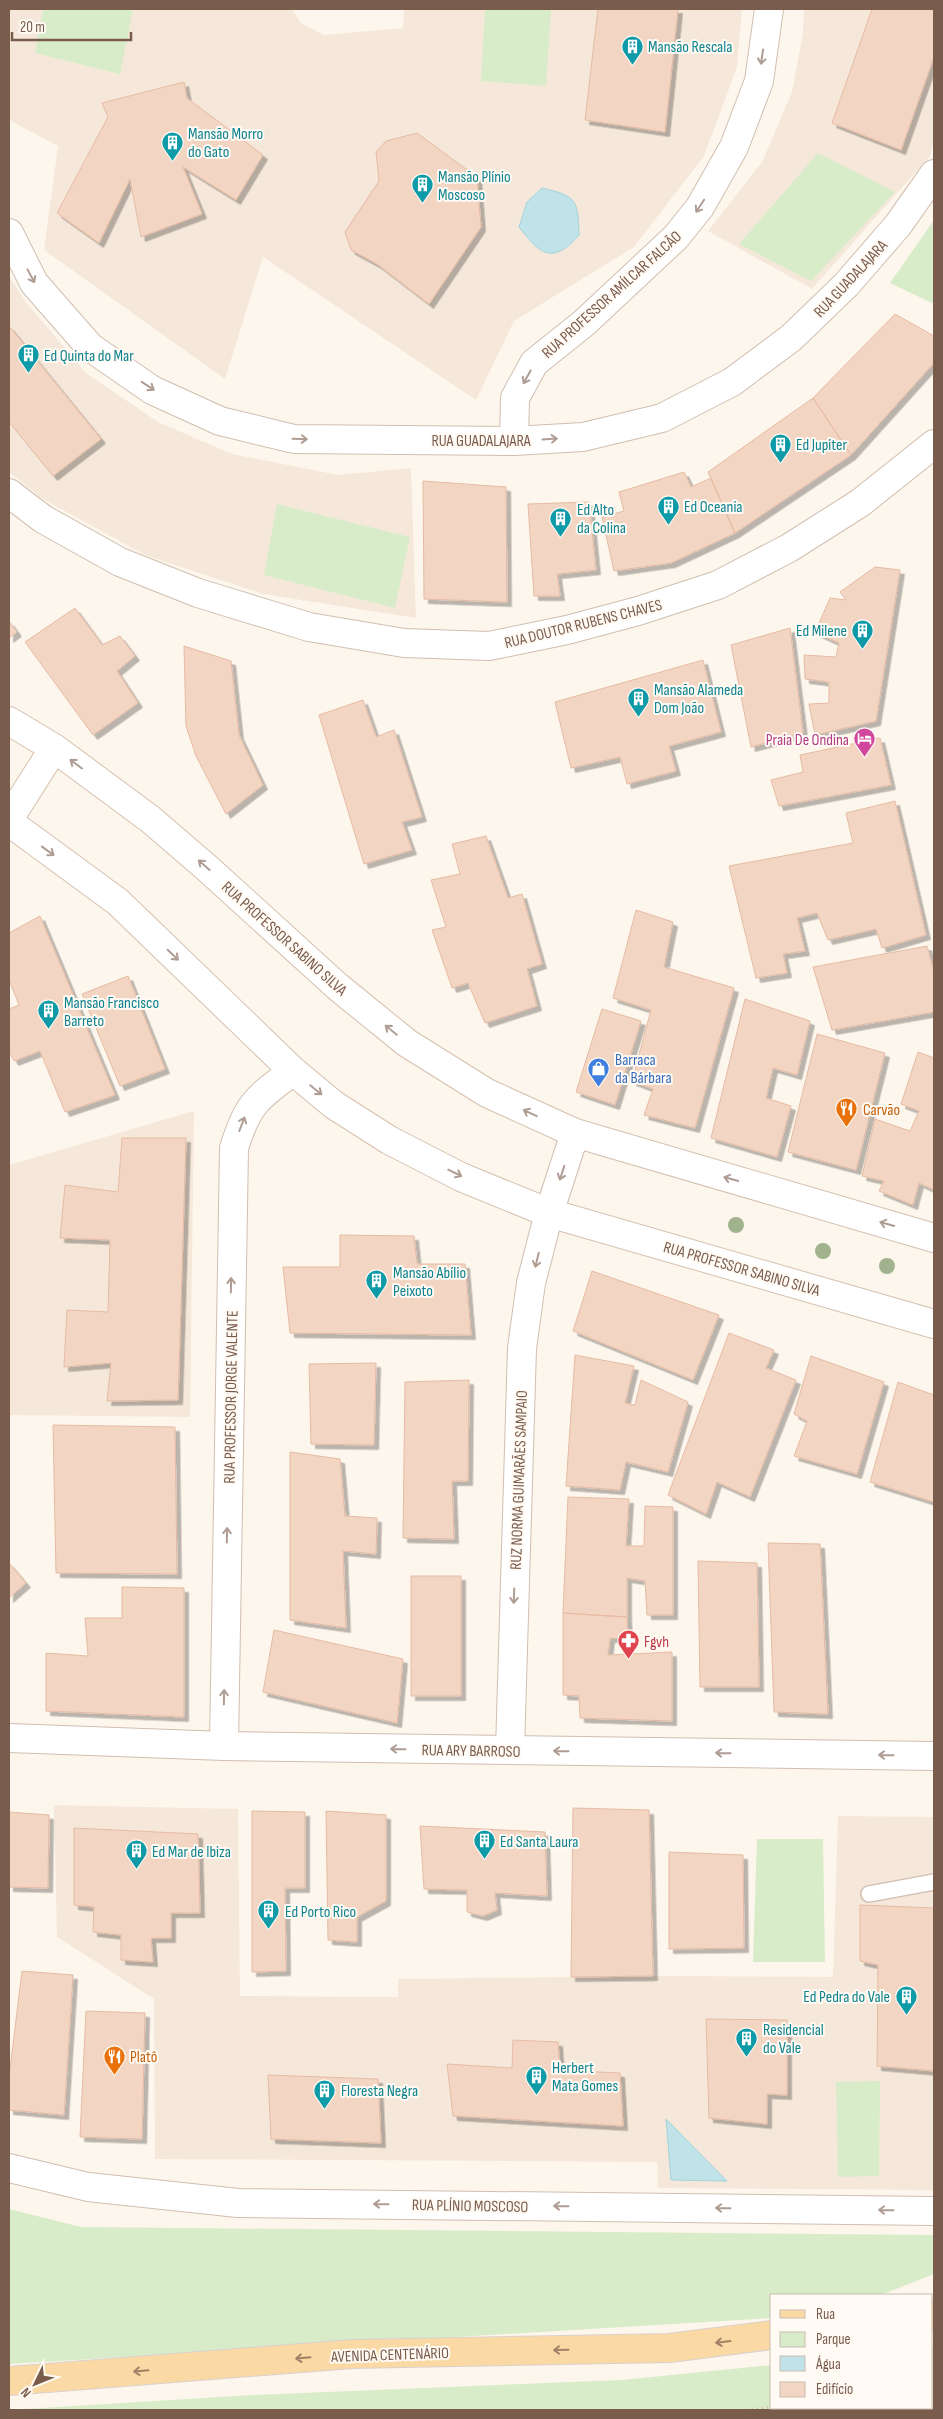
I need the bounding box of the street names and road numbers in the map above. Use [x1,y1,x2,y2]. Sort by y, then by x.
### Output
street label: RUA PROFESSOR AMÍLCAR FALCÃO [538,227,686,363]
street label: RUA GUADALAJARA [810,236,892,322]
street label: RUA GUADALAJARA [431,432,531,451]
street label: RUA DOUTOR RUBENS CHAVES [503,596,664,653]
street label: RUA PROFESSOR SABINO SILVA [217,878,351,1000]
street label: RUA PROFESSOR SABINO SILVA [661,1238,822,1301]
street label: RUA PROFESSOR JORGE VALENTE [220,1310,243,1484]
street label: RUZ NORMA GUIMARÃES SAMPAIO [507,1390,532,1570]
street label: RUA ARY BARROSO [421,1741,521,1762]
street label: RUA PLÍNIO MOSCOSO [412,2196,528,2217]
street label: AVENIDA CENTENÁRIO [330,2344,449,2367]

